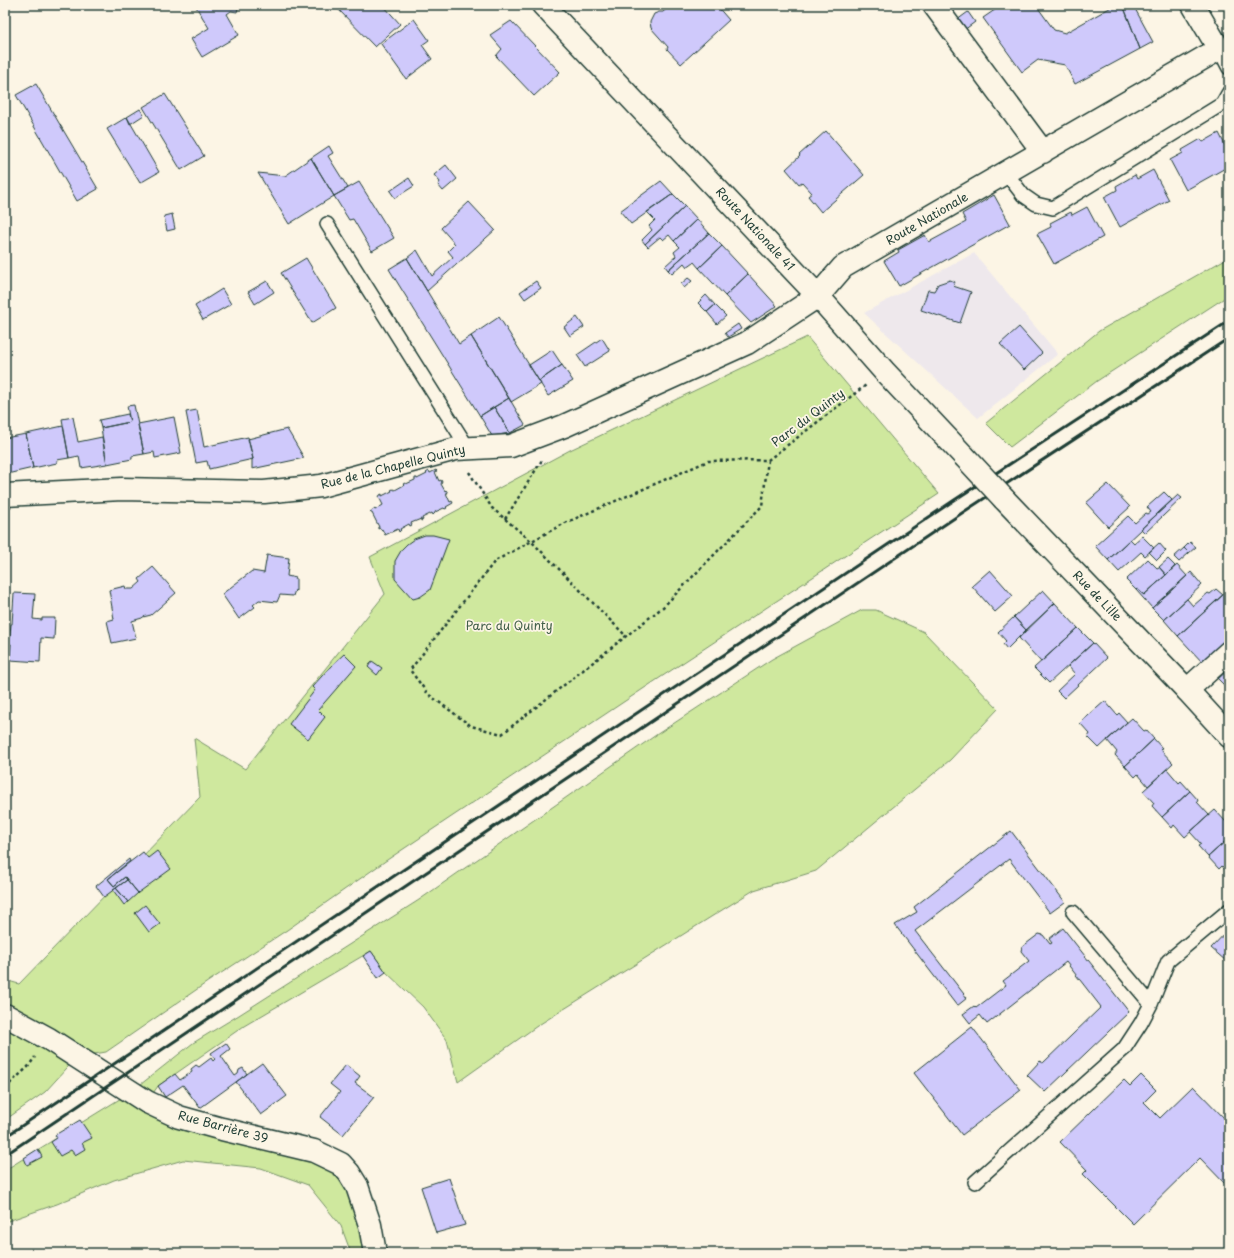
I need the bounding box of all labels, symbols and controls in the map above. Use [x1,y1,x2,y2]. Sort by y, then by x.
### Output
street label: Route Nationale 41 [712,182,799,274]
street label: Route Nationale [882,187,971,249]
street label: Parc du Quinty [767,384,848,451]
street label: Rue de la Chapelle Quinty [319,439,467,493]
street label: Rue de Lille [1069,566,1127,625]
park label: Parc du Quinty [465,616,553,634]
street label: Rue Barrière 39 [176,1105,270,1147]

